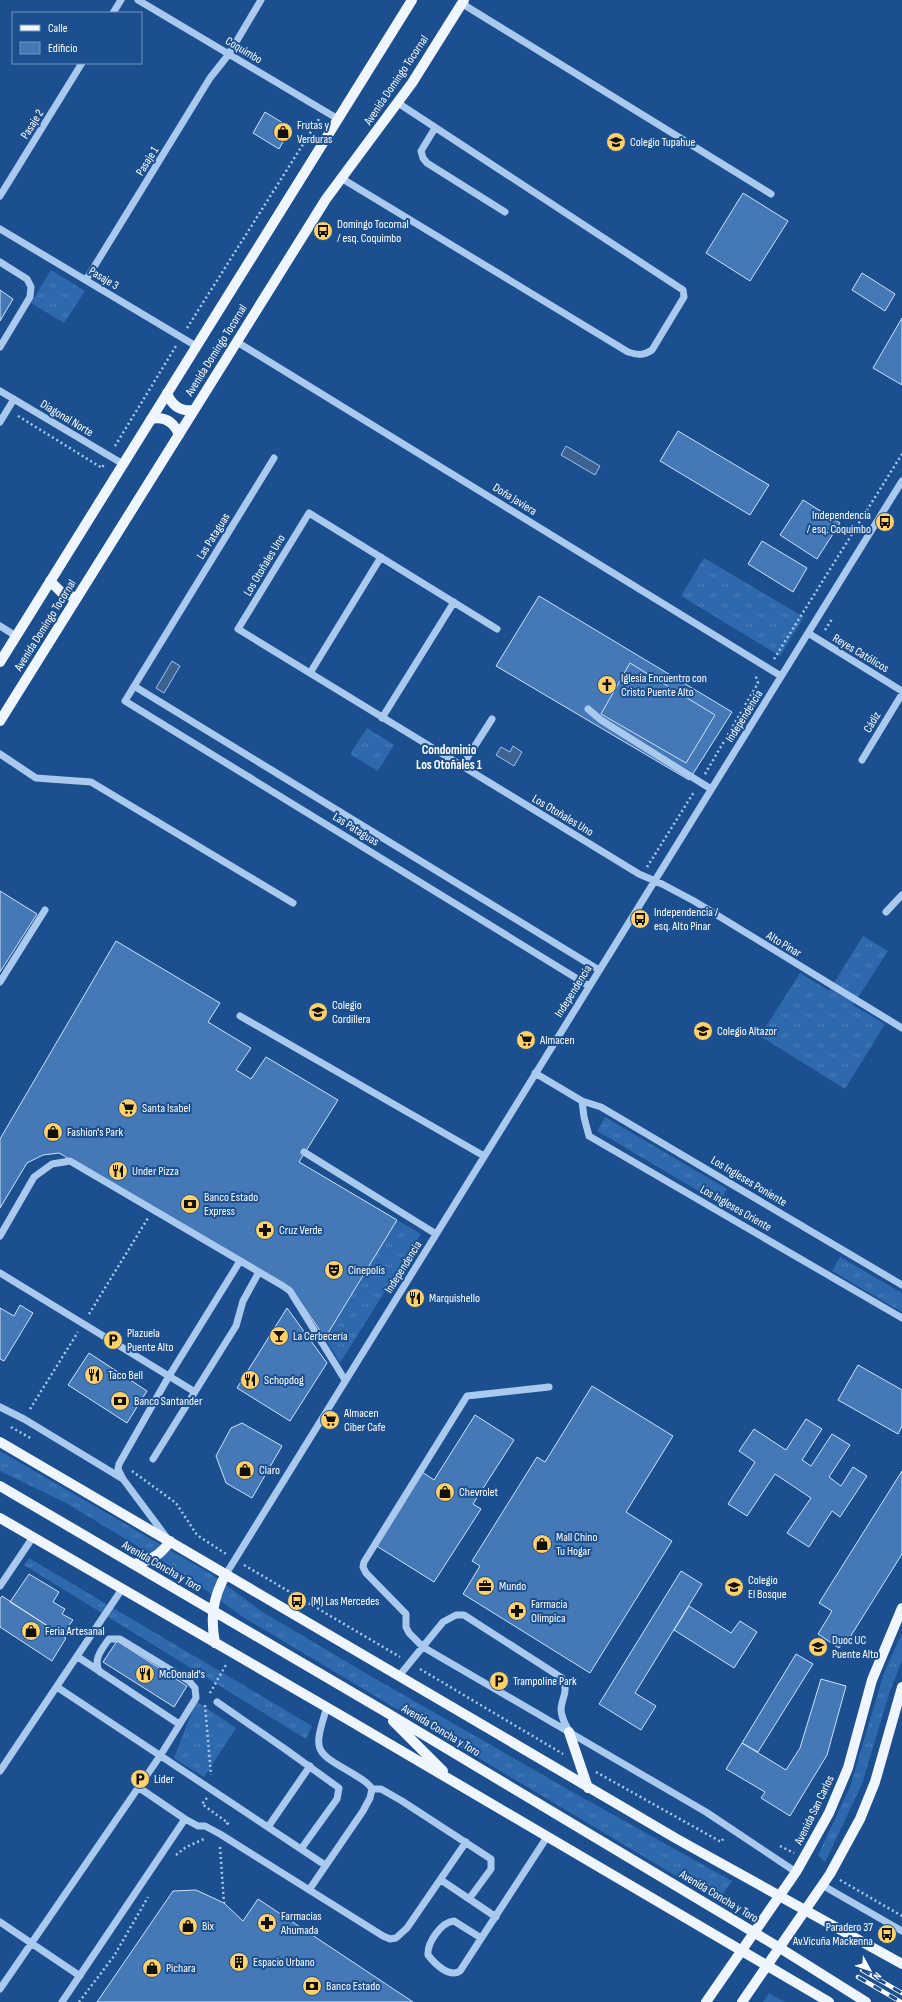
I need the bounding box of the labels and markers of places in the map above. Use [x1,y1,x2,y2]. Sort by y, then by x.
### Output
place label: Frutas y Verduras [297,118,332,147]
shop icon: Frutas y Verduras [272,121,294,143]
school or university icon: Colegio Tupahue [605,131,627,153]
place label: Colegio Tupahue [630,135,695,150]
place label: Domingo Tocornal / esq. Coquimbo [337,217,409,246]
bus stop icon: Domingo Tocornal / esq. Coquimbo [312,220,334,242]
place label: Independencia / esq. Coquimbo [807,508,871,537]
bus stop icon: Independencia / esq. Coquimbo [874,511,896,533]
place label: Iglesia Encuentro con Cristo Puente Alto [621,671,707,700]
church icon: Iglesia Encuentro con Cristo Puente Alto [596,674,618,696]
place label: Independencia / esq. Alto Pinar [654,905,719,934]
bus stop icon: Independencia / esq. Alto Pinar [629,908,651,930]
place label: Colegio Cordillera [332,998,371,1027]
school or university icon: Colegio Cordillera [307,1001,329,1023]
school or university icon: Colegio Altazor [692,1020,714,1042]
place label: Colegio Altazor [717,1024,778,1039]
supermarket icon: Almacen [515,1029,537,1051]
place label: Almacen [539,1033,575,1048]
supermarket icon: Santa Isabel [117,1097,139,1119]
place label: Santa Isabel [142,1101,190,1116]
shop icon: Fashion's Park [42,1121,64,1143]
place label: Fashion's Park [67,1125,123,1140]
restaurant icon: Under Pizza [107,1160,129,1182]
place label: Under Pizza [132,1164,179,1179]
place label: Banco Estado Express [204,1190,258,1219]
bank icon: Banco Estado Express [179,1193,201,1215]
pharmacy icon: Cruz Verde [254,1219,276,1241]
place label: Cruz Verde [279,1223,323,1238]
theatre icon: Cinepolis [323,1259,345,1281]
place label: Cinepolis [348,1263,385,1278]
restaurant icon: Marquishello [404,1287,426,1309]
place label: Marquishello [429,1291,480,1306]
bar icon: La Cerbecería [268,1325,290,1347]
place label: Plazuela Puente Alto [127,1326,174,1355]
parking icon: Plazuela Puente Alto [102,1329,124,1351]
place label: La Cerbecería [293,1329,348,1344]
restaurant icon: Taco Bell [83,1364,105,1386]
place label: Taco Bell [108,1368,143,1383]
restaurant icon: Schopdog [239,1369,261,1391]
place label: Schopdog [264,1373,304,1388]
bank icon: Banco Santander [109,1390,131,1412]
place label: Banco Santander [134,1394,203,1409]
place label: Almacen Ciber Cafe [343,1406,386,1435]
supermarket icon: Almacen Ciber Cafe [319,1409,341,1431]
shop icon: Claro [234,1459,256,1481]
place label: Claro [259,1463,280,1478]
shop icon: Chevrolet [434,1481,456,1503]
place label: Chevrolet [459,1485,499,1500]
place label: Mall Chino Tu Hogar [556,1530,597,1559]
shop icon: Mall Chino Tu Hogar [531,1533,553,1555]
place label: Colegio El Bosque [748,1573,787,1602]
office icon: Mundo [474,1575,496,1597]
school or university icon: Colegio El Bosque [723,1576,745,1598]
place label: Mundo [499,1579,526,1594]
bus stop icon: (M) Las Mercedes [286,1590,308,1612]
place label: (M) Las Mercedes [311,1594,379,1609]
place label: Farmacia Olímpica [531,1597,568,1626]
pharmacy icon: Farmacia Olímpica [506,1600,528,1622]
shop icon: Feria Artesanal [20,1620,42,1642]
place label: Feria Artesanal [45,1624,105,1639]
place label: Duoc UC Puente Alto [832,1633,879,1662]
school or university icon: Duoc UC Puente Alto [807,1636,829,1658]
restaurant icon: McDonald's [134,1663,156,1685]
place label: McDonald's [159,1667,205,1682]
parking icon: Trampoline Park [488,1670,510,1692]
place label: Trampoline Park [513,1674,577,1689]
parking icon: Lider [129,1768,151,1790]
place label: Lider [154,1772,175,1787]
place label: Farmacias Ahumada [280,1909,322,1938]
pharmacy icon: Farmacias Ahumada [256,1912,278,1934]
shop icon: Bix [177,1915,199,1937]
place label: Bix [202,1919,215,1934]
place label: Paradero 37 Av.Vicuña Mackenna [792,1920,873,1949]
bus stop icon: Paradero 37 Av.Vicuña Mackenna [876,1923,898,1945]
building icon: Espacio Urbano [228,1951,250,1973]
place label: Espacio Urbano [253,1955,315,1970]
shop icon: Pichara [141,1957,163,1979]
place label: Pichara [166,1961,196,1976]
bank icon: Banco Estado [301,1975,323,1997]
place label: Banco Estado [326,1979,380,1994]

